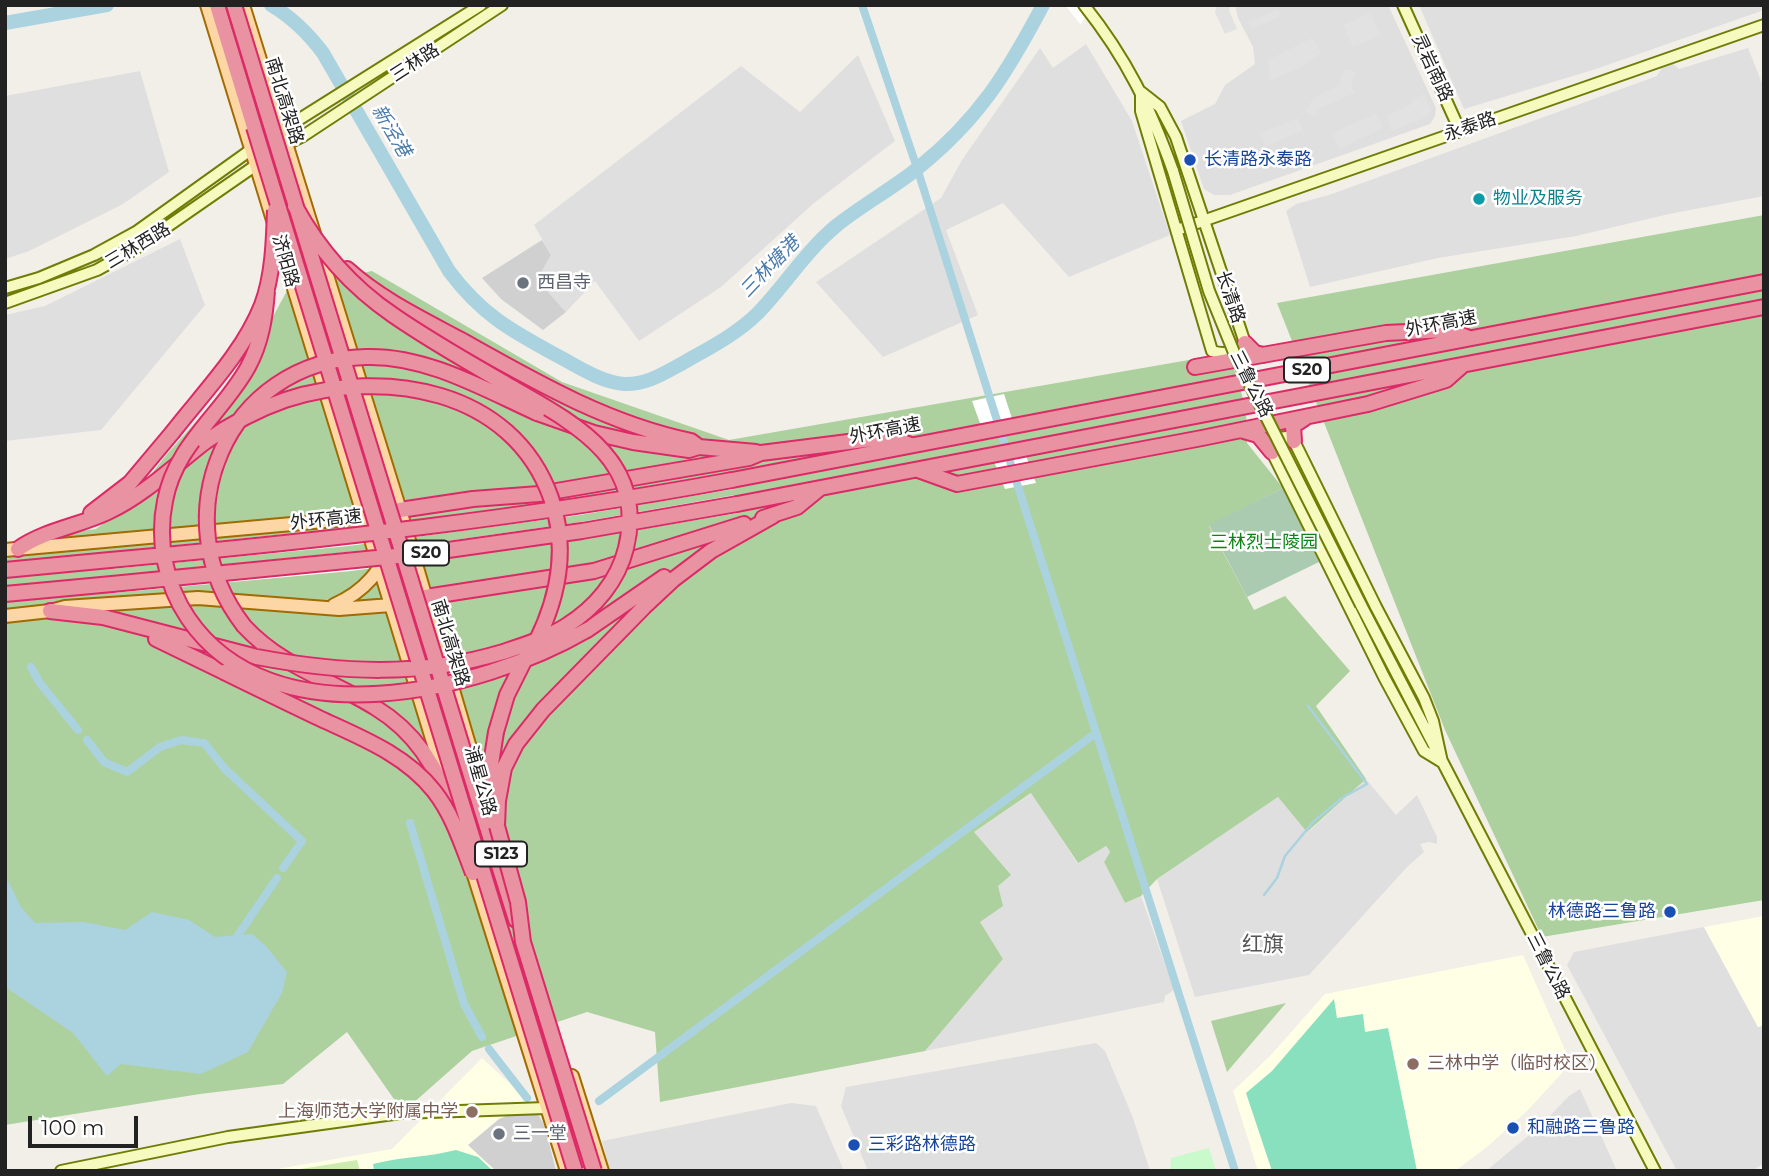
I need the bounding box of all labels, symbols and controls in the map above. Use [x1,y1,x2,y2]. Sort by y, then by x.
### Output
street label: 灵岩南路 [1407,31,1457,105]
street label: 三林路 [386,39,444,87]
street label: 南北高架路 [261,55,307,147]
water label: 新泾港 [367,101,415,161]
street label: 永泰路 [1441,108,1499,146]
place label: 长清路永泰路 [1204,149,1312,171]
marker: 长清路永泰路 [1182,152,1198,168]
place label: 物业及服务 [1493,188,1583,210]
marker: 物业及服务 [1471,191,1487,207]
street label: 三林西路 [102,218,174,274]
street label: 济阳路 [267,232,303,290]
water label: 三林塘港 [735,232,805,302]
street label: 长清路 [1211,268,1249,326]
place label: 西昌寺 [537,272,591,294]
marker: 西昌寺 [515,275,531,291]
street label: 外环高速 [1404,307,1478,341]
street label: 三鲁公路 [1225,347,1277,421]
road number: S20 [1284,358,1330,382]
street label: 外环高速 [848,414,922,448]
street label: 外环高速 [289,505,363,535]
park label: 三林烈士陵园 [1210,532,1318,554]
road number: S20 [403,540,449,566]
street label: 南北高架路 [427,597,473,689]
street label: 浦星公路 [460,743,500,819]
road number: S123 [475,842,527,866]
place label: 林德路三鲁路 [1548,901,1656,923]
marker: 林德路三鲁路 [1662,904,1678,920]
street label: 三鲁公路 [1522,929,1574,1003]
district label: 红旗 [1242,932,1284,958]
place label: 三林中学（临时校区） [1427,1053,1607,1075]
marker: 三林中学（临时校区） [1405,1056,1421,1072]
place label: 上海师范大学附属中学 [278,1101,458,1123]
scale bar [32,1102,142,1146]
marker: 上海师范大学附属中学 [464,1104,480,1120]
text: 100 m [41,1115,104,1140]
place label: 和融路三鲁路 [1527,1117,1635,1139]
marker: 和融路三鲁路 [1505,1120,1521,1136]
place label: 三一堂 [513,1123,567,1145]
marker: 三一堂 [491,1126,507,1142]
place label: 三彩路林德路 [868,1134,976,1156]
marker: 三彩路林德路 [846,1137,862,1153]

